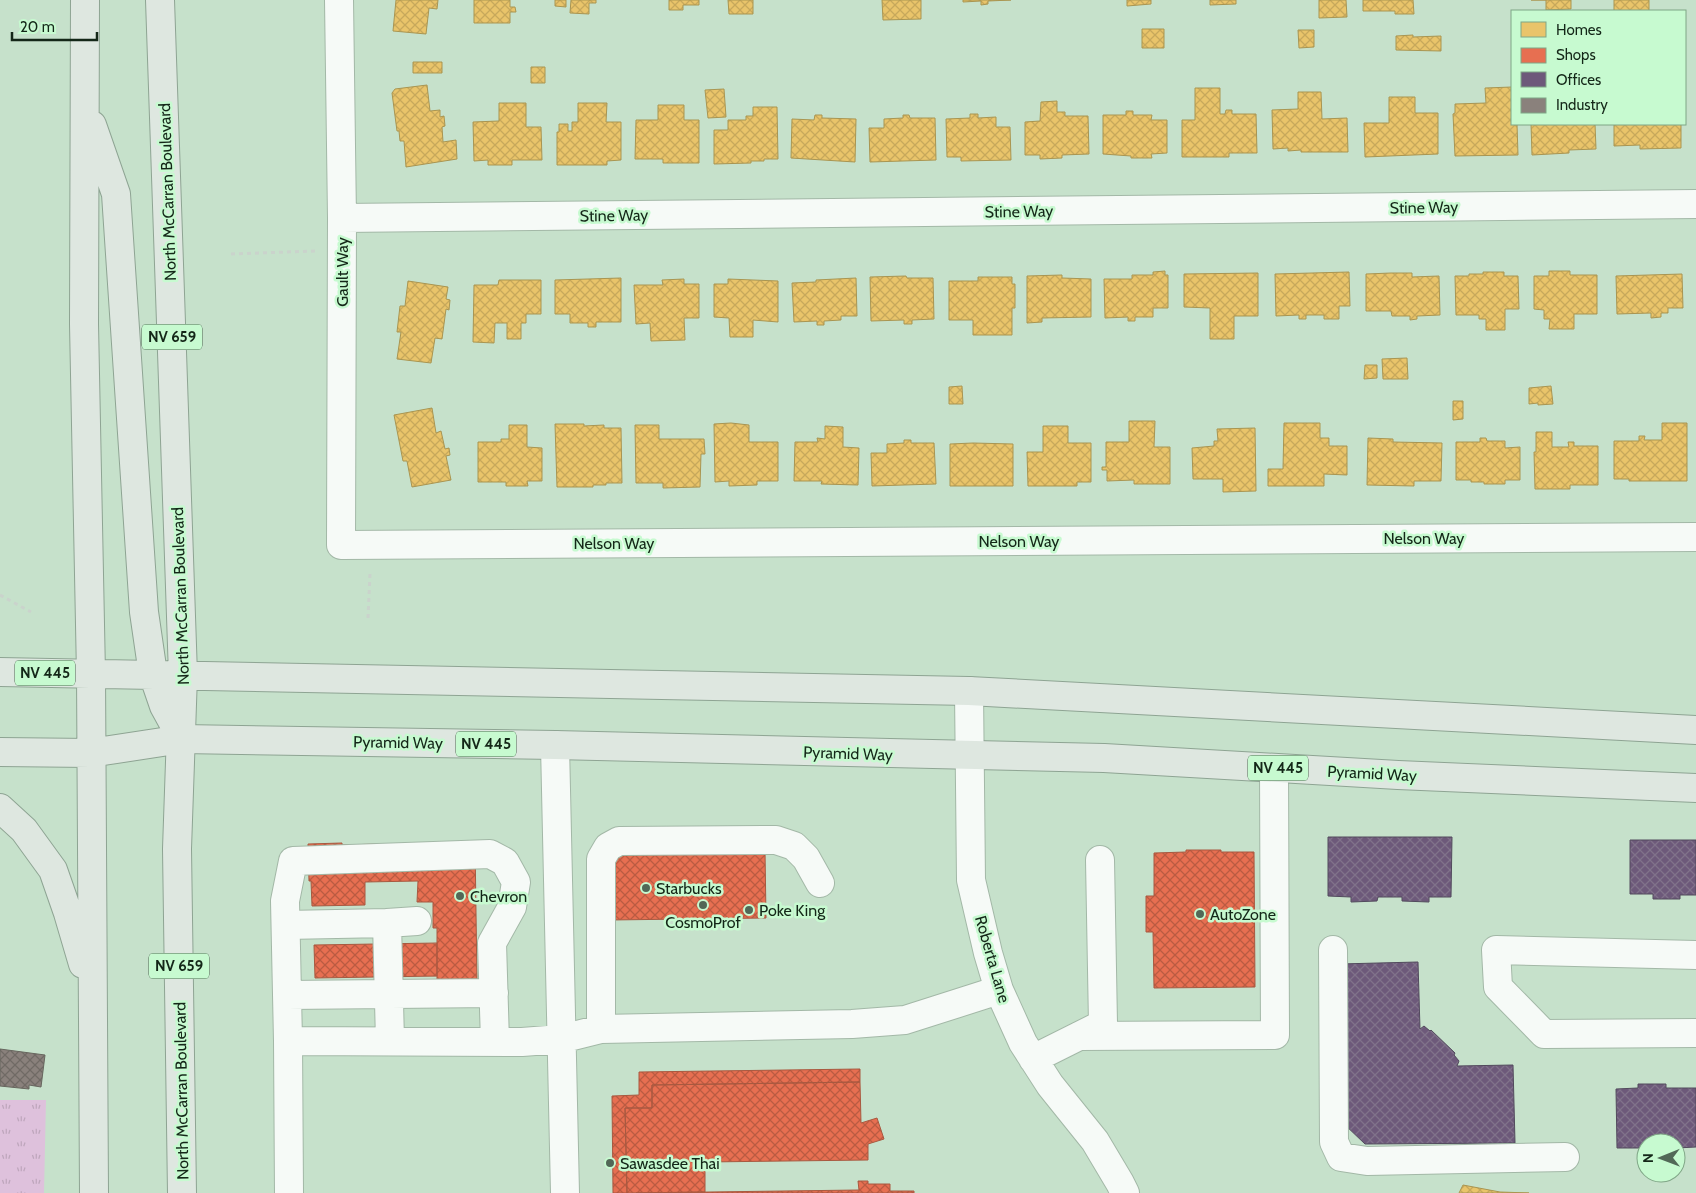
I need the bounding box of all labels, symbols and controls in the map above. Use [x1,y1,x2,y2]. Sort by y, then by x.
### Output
scale bar [12,10,98,42]
legend [1511,10,1686,125]
text: 20 m [20,18,55,36]
text: Homes [1556,21,1602,39]
text: Shops [1556,46,1596,64]
text: Offices [1556,71,1601,89]
text: Industry [1556,96,1608,114]
street label: North McCarran Boulevard [155,103,180,281]
street label: Stine Way [1390,197,1458,218]
street label: Stine Way [985,201,1053,222]
street label: Stine Way [580,205,648,226]
street label: Gault Way [333,237,352,307]
road number: NV 659 [142,324,202,350]
street label: North McCarran Boulevard [168,507,193,685]
street label: Nelson Way [1384,529,1464,548]
street label: Nelson Way [979,532,1059,551]
street label: Nelson Way [574,534,654,553]
road number: NV 445 [15,660,75,686]
street label: Pyramid Way [353,732,443,753]
road number: NV 445 [456,732,516,756]
street label: Pyramid Way [803,742,893,765]
road number: NV 445 [1248,756,1308,780]
street label: Pyramid Way [1327,762,1417,785]
place label: Starbucks [656,879,722,898]
marker: Starbucks [640,882,652,894]
place label: Chevron [470,887,527,906]
marker: Chevron [454,890,466,902]
marker: CosmoProf [697,899,709,911]
place label: Poke King [759,901,826,920]
marker: Poke King [743,904,755,916]
place label: AutoZone [1210,905,1276,924]
marker: AutoZone [1194,908,1206,920]
place label: CosmoProf [665,913,741,932]
street label: Roberta Lane [971,913,1014,1005]
road number: NV 659 [149,954,209,978]
street label: North McCarran Boulevard [170,1002,193,1180]
north arrow [1636,1133,1686,1183]
text: N [1639,1153,1657,1163]
place label: Sawasdee Thai [620,1154,720,1173]
marker: Sawasdee Thai [604,1157,616,1169]

